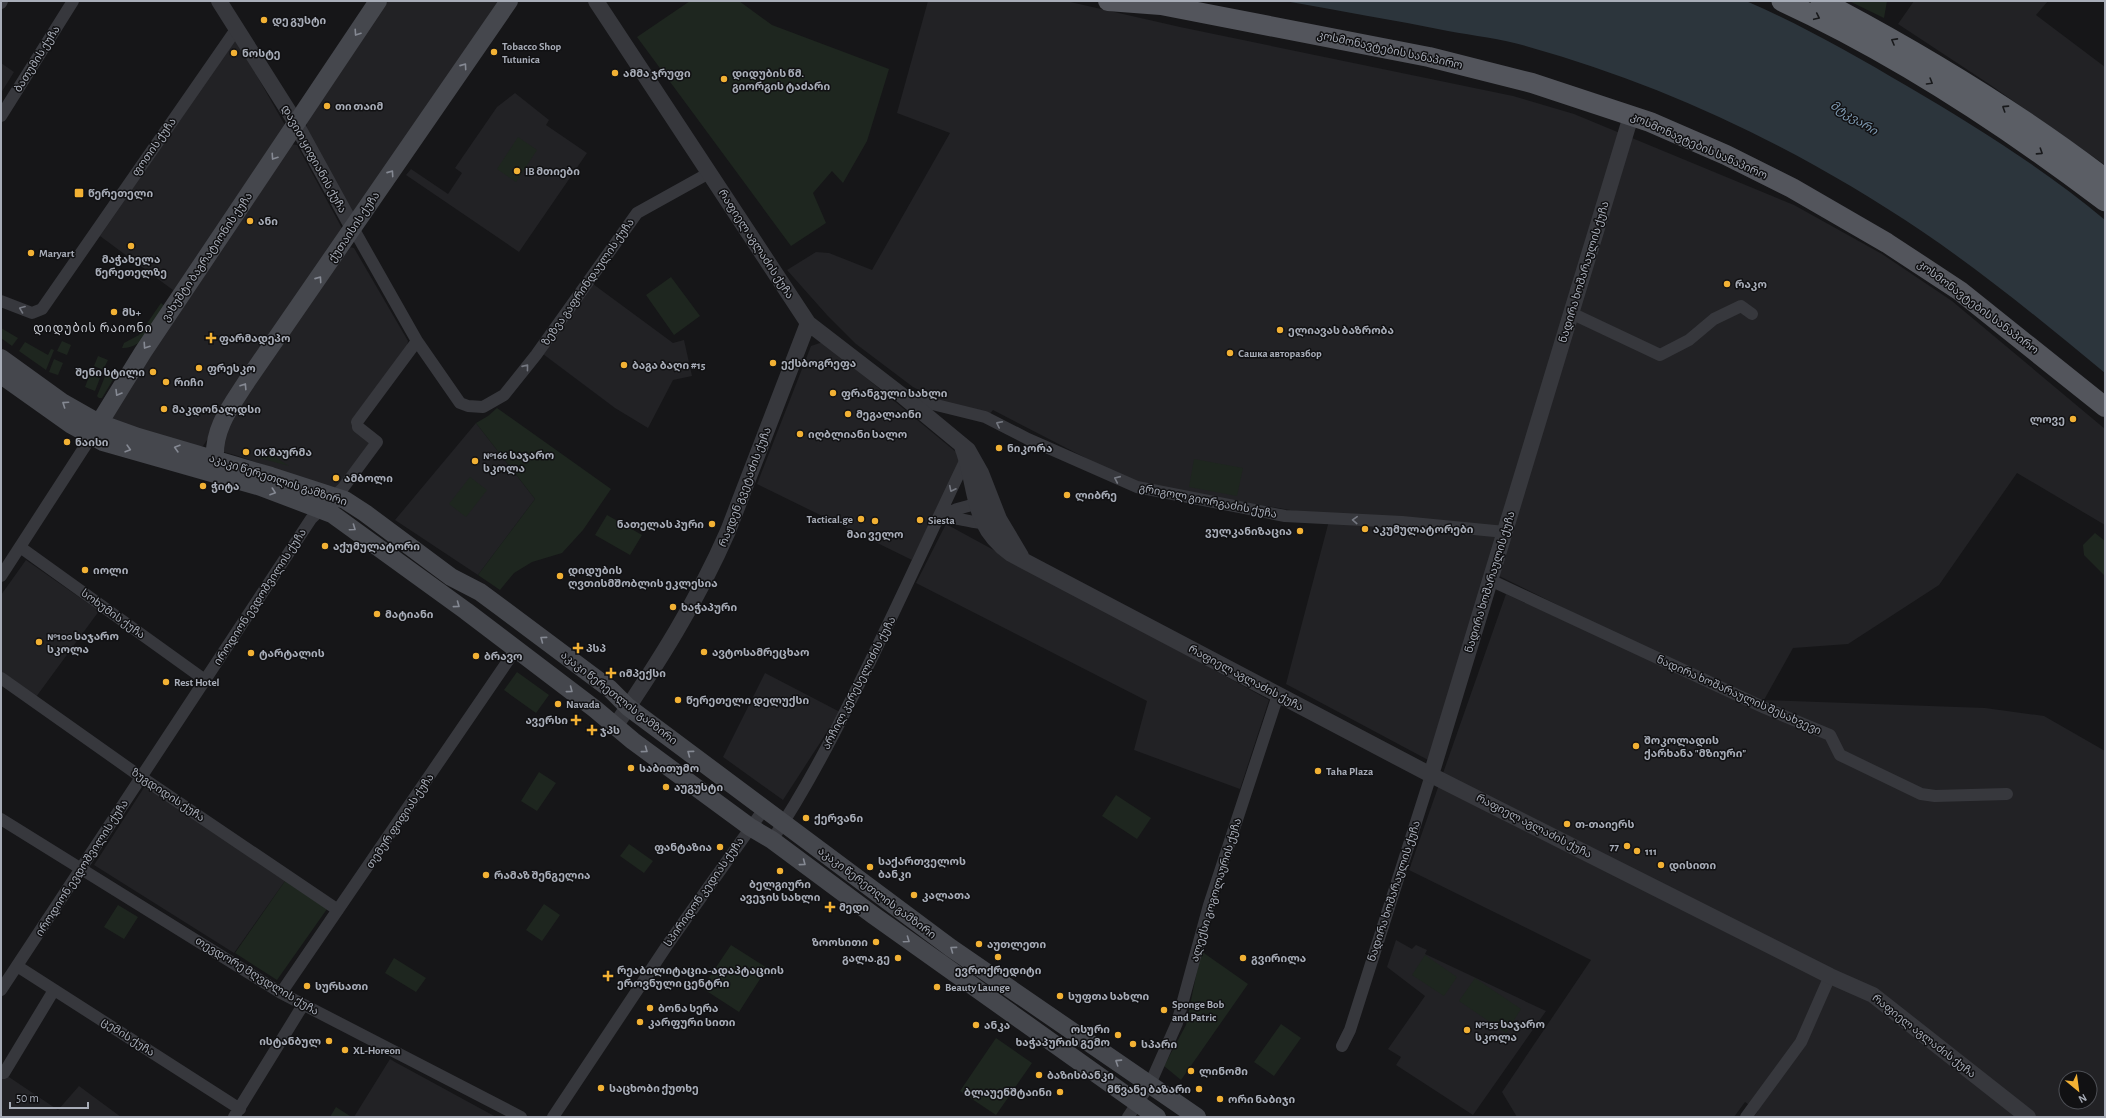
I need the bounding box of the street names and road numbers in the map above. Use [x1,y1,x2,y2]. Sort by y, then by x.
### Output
street label: ბათუმის ქუჩა [12,24,63,95]
street label: კოსმონავტების სანაპირო [1316,29,1464,72]
street label: დავით ყიფიანის ქუჩა [279,103,348,215]
street label: კოსმონავტების სანაპირო [1629,111,1769,182]
street label: ფოთის ქუჩა [130,116,179,179]
street label: რაფიელ აგლაძის ქუჩა [716,187,795,301]
street label: ქუთაისის ქუჩა [326,190,382,265]
street label: ვახუშტი ბაგრატიონის ქუჩა [160,191,255,324]
street label: ნადირა ხოშარაულის ქუჩა [1557,200,1612,344]
street label: ზეზვა გაფრინდაულის ქუჩა [540,217,637,348]
street label: კოსმონავტების სანაპირო [1915,258,2041,357]
street label: რაჟდენ გვეტაძის ქუჩა [717,426,774,549]
street label: აკაკი წერეთლის გამზირი [207,452,348,509]
street label: გრიგოლ გიორგაძის ქუჩა [1138,482,1278,521]
street label: ნადირა ხოშარაულის ქუჩა [1463,510,1518,654]
street label: იროდიონ ევდოშვილის ქუჩა [212,527,309,668]
street label: სოხუმის ქუჩა [79,587,147,642]
street label: არჩილ კერესელიძის ქუჩა [821,615,898,752]
street label: რაფიელ აგლაძის ქუჩა [1186,643,1305,714]
street label: აკაკი წერეთლის გამზირი [558,649,679,748]
street label: ნადირა ხოშარაულის შესახვევი [1655,654,1823,737]
street label: ზუგდიდის ქუჩა [129,766,207,824]
street label: თემურ ფიფიას ქუჩა [364,772,437,871]
street label: რაფიელ აგლაძის ქუჩა [1474,792,1594,861]
street label: იროდიონ ევდოშვილის ქუჩა [34,798,131,939]
street label: ალექსი გოგოლაურის ქუჩა [1189,817,1244,963]
street label: ნადირა ხოშარაულის ქუჩა [1366,819,1423,963]
street label: სპირიდონ კედიას ქუჩა [662,835,747,949]
street label: აკაკი წერეთლის გამზირი [815,845,938,942]
street label: თევდორე მღვდლის ქუჩა [193,935,321,1018]
street label: რაფიელ აგლაძის ქუჩა [1870,992,1978,1081]
street label: ცემის ქუჩა [99,1016,157,1059]

